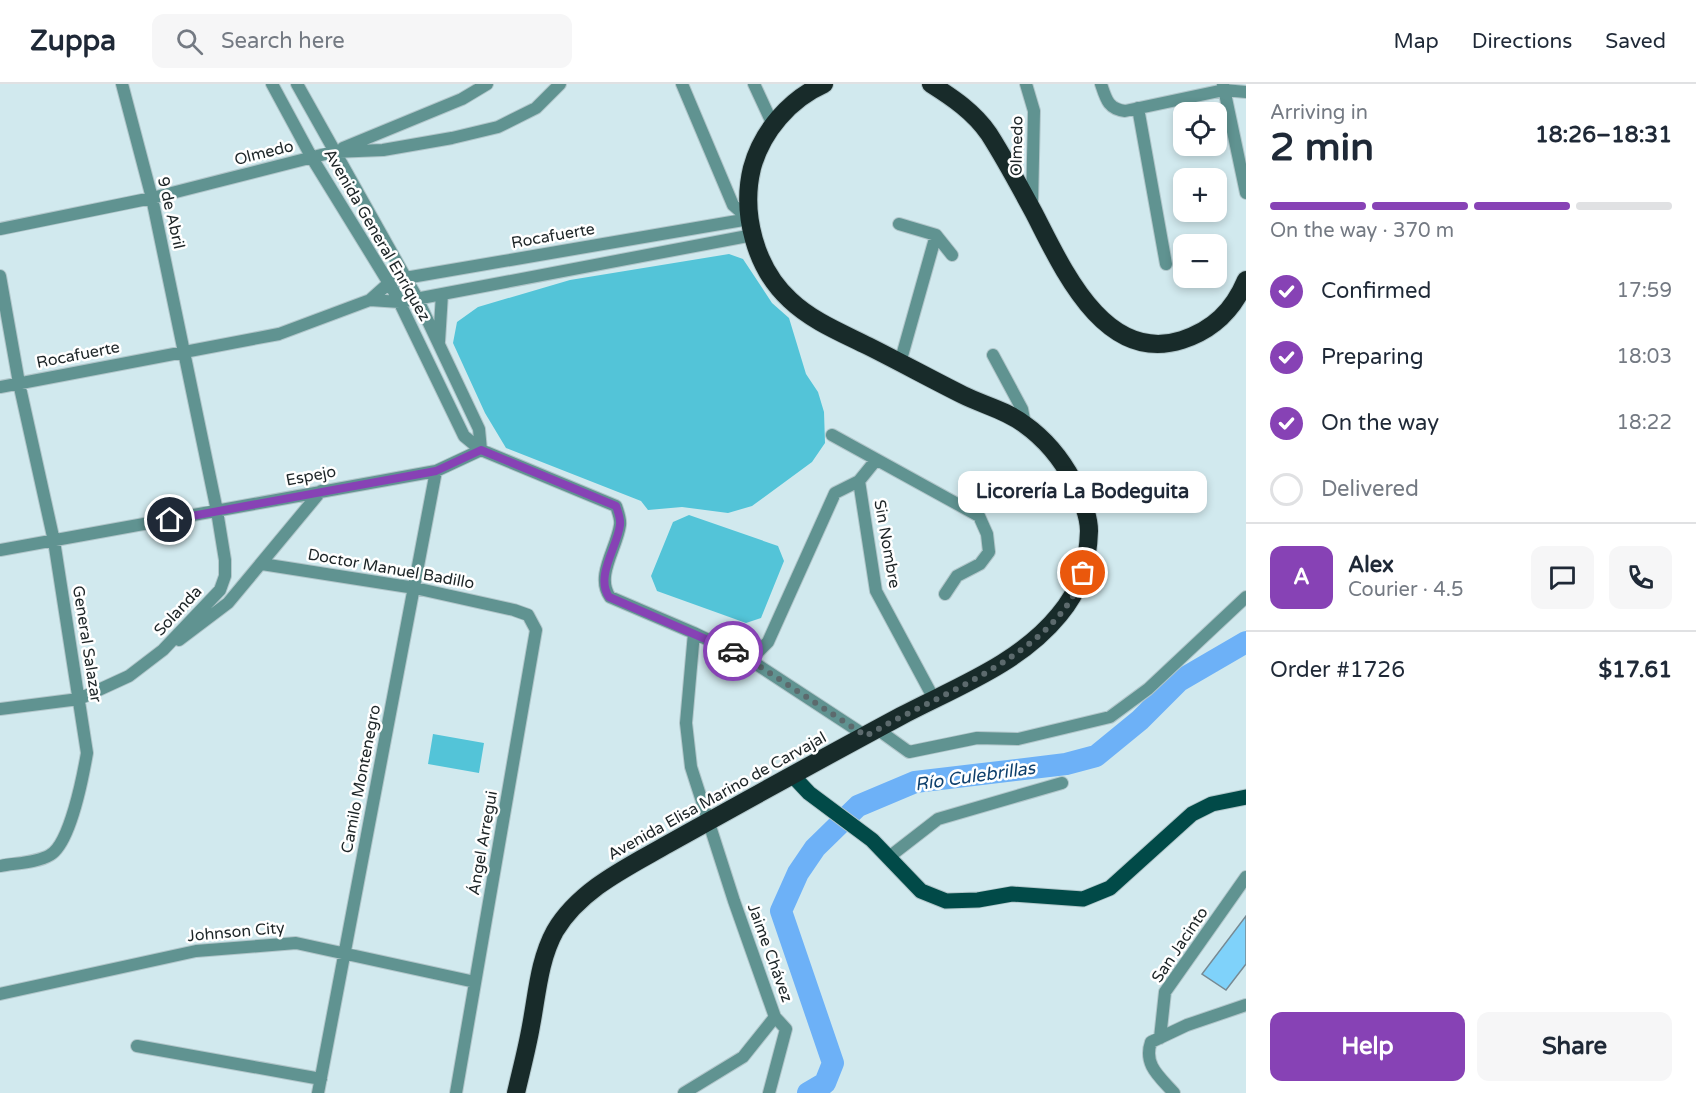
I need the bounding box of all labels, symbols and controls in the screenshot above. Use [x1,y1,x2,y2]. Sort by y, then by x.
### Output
search box [152,14,572,68]
text: Zuppa [30,24,116,58]
icon: search [173,25,206,58]
text: Search here [221,28,345,54]
text: Map [1393,29,1439,54]
text: Directions [1472,29,1572,54]
text: Saved [1605,29,1666,54]
text: Arriving in [1270,101,1368,125]
map controls [1173,102,1227,288]
button: locate [1173,102,1227,156]
street label: Olmedo [1006,116,1028,176]
text: 18:26–18:31 [1535,122,1672,148]
text: 2 min [1270,124,1374,171]
street label: Olmedo [232,136,296,170]
street label: Avenida General Enríquez [319,145,435,325]
button: + [1173,168,1227,222]
street label: 9 de Abril [153,175,189,251]
street label: Rocafuerte [510,219,596,253]
text: On the way · 370 m [1270,219,1454,243]
button: − [1173,234,1227,288]
icon: check [1270,275,1303,308]
text: Confirmed [1321,278,1431,304]
text: 17:59 [1617,279,1672,303]
street label: Rocafuerte [35,337,121,373]
icon: check [1270,341,1303,374]
text: Preparing [1321,344,1424,370]
text: 18:03 [1617,345,1672,369]
icon: check [1270,407,1303,440]
text: On the way [1321,410,1439,436]
text: 18:22 [1617,411,1672,435]
street label: Espejo [284,461,338,491]
callout: Licorería La Bodeguita [958,471,1208,513]
text: Delivered [1321,476,1419,502]
text: Licorería La Bodeguita [976,480,1189,504]
pin [144,494,195,545]
street label: Sin Nombre [869,498,905,590]
icon: home [153,503,186,536]
street label: Doctor Manuel Badillo [306,544,476,594]
button: chat [1531,546,1594,609]
button: phone [1609,546,1672,609]
pin [1057,547,1108,598]
text: Alex [1348,552,1394,578]
icon: bag [1066,556,1099,589]
text: A [1293,564,1310,590]
text: Courier · 4.5 [1348,578,1463,602]
street label: Solanda [150,582,206,640]
street label: General Salazar [68,584,106,705]
courier [703,621,763,681]
icon: car [717,635,750,668]
text: Order #1726 [1270,657,1405,683]
text: $17.61 [1599,657,1672,683]
street label: Camilo Montenegro [337,703,385,855]
street label: Avenida Elisa Marino de Carvajal [604,727,830,865]
water label: Río Culebrillas [913,756,1038,795]
street label: Ángel Arregui [464,789,502,897]
street label: Jaime Chávez [743,901,797,1005]
street label: San Jacinto [1147,903,1213,987]
street label: Johnson City [186,918,286,946]
button: Help [1270,1012,1465,1081]
button: Share [1477,1012,1672,1081]

